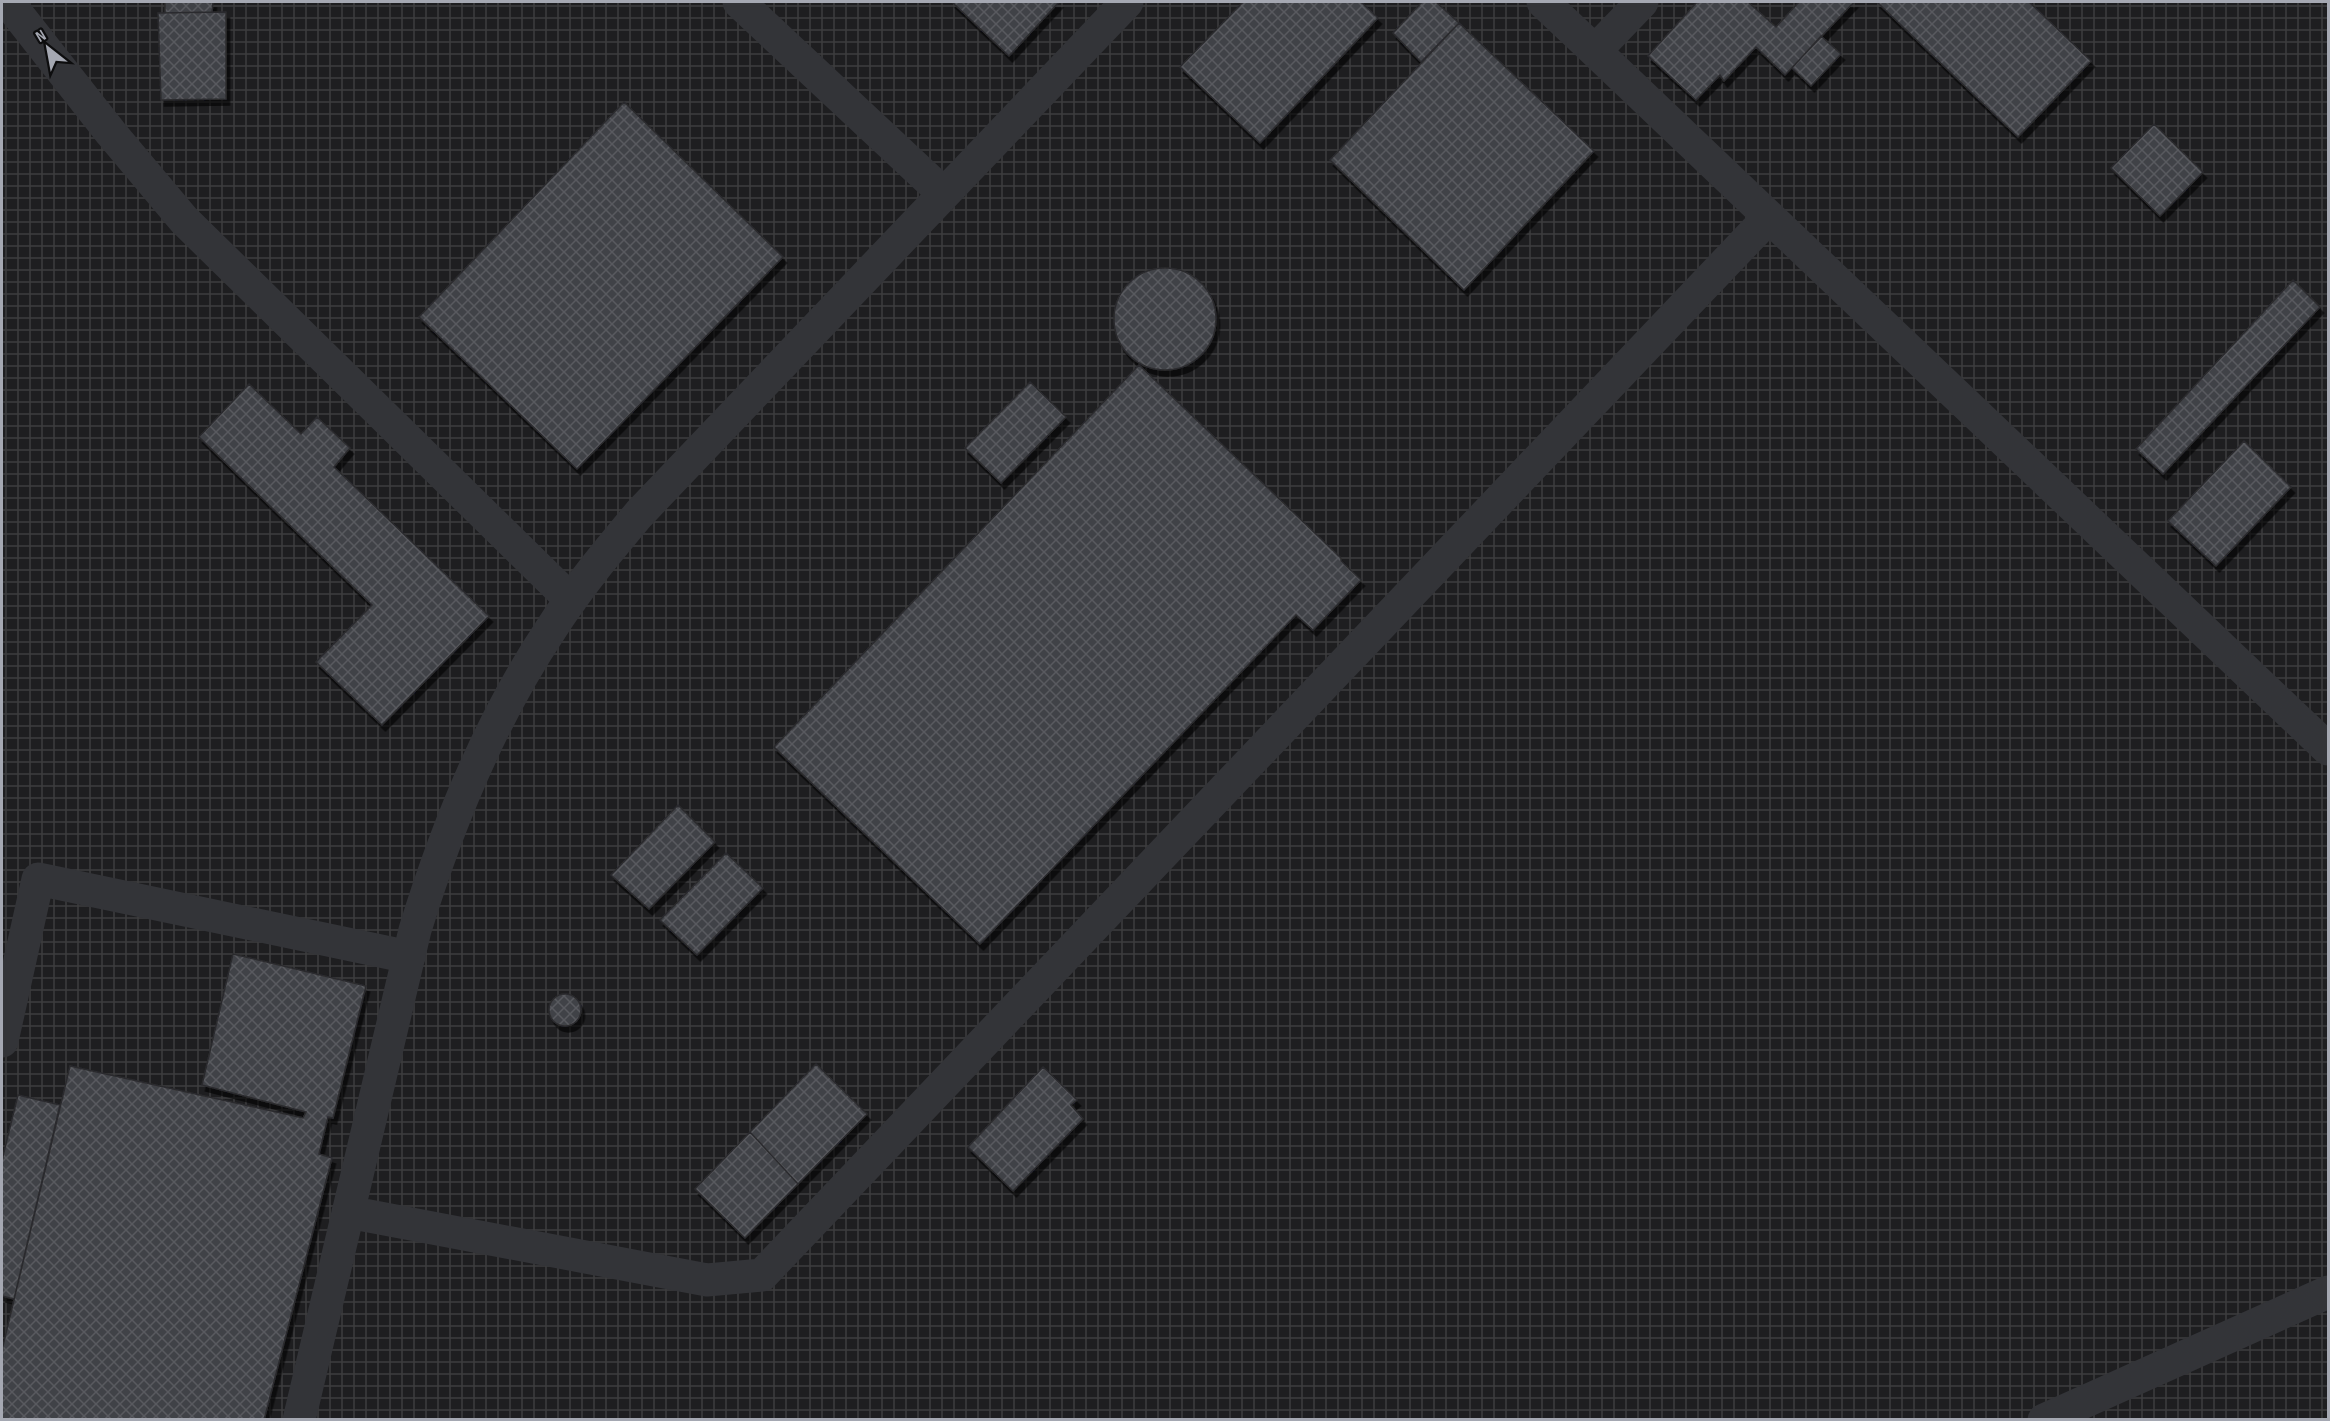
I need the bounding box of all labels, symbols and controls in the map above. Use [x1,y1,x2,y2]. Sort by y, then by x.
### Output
north arrow [18,18,78,78]
text: N [32,26,50,47]

